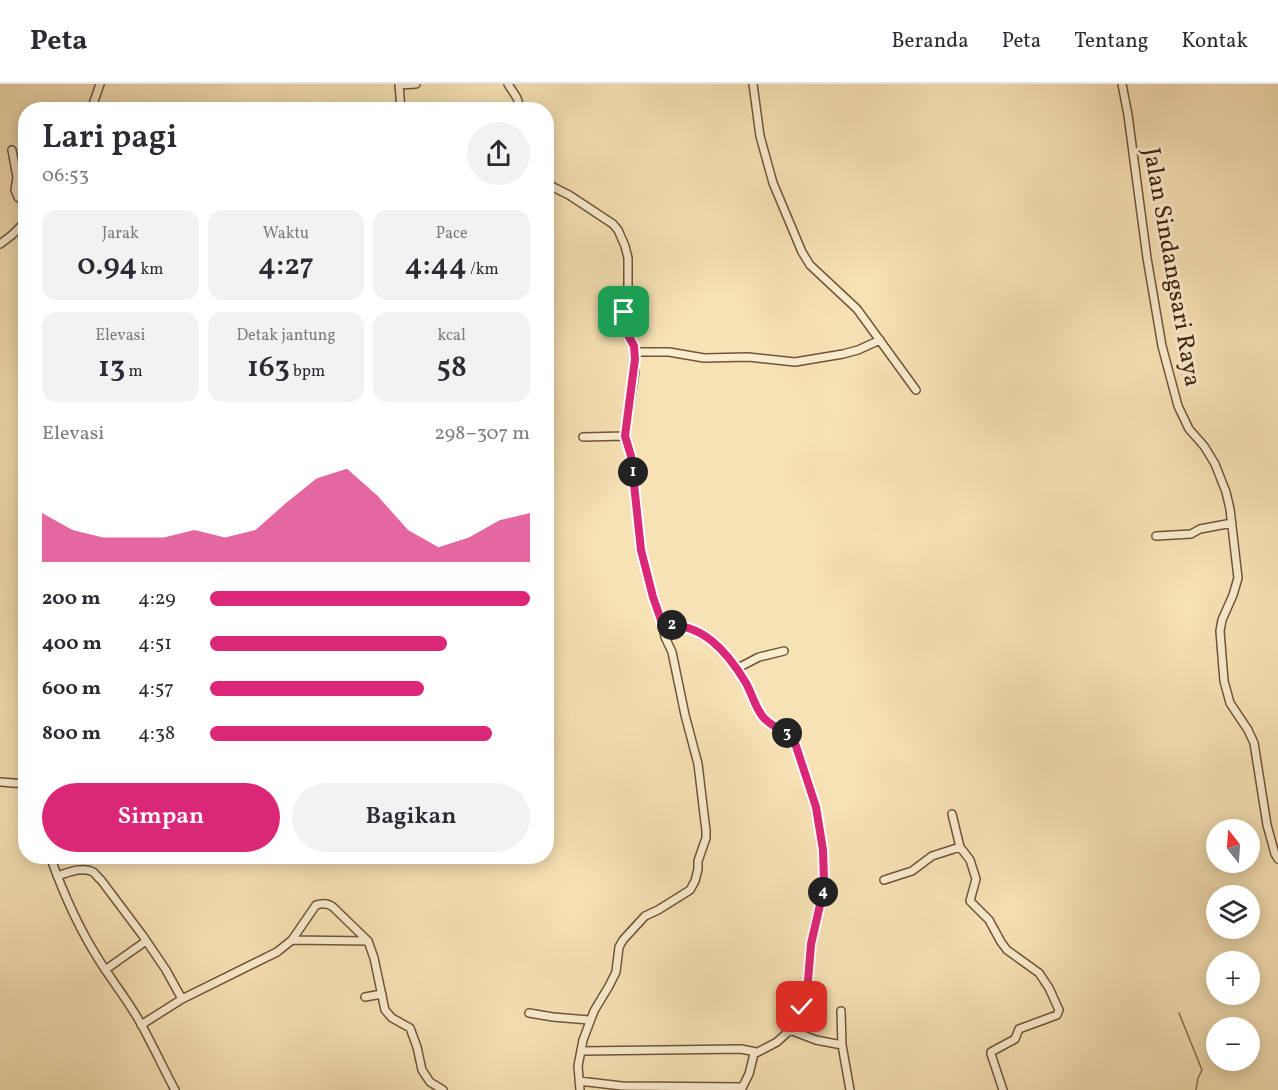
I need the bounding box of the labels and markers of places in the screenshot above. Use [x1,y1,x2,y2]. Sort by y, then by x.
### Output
pin [598,286,649,337]
pin: 1 [618,457,648,487]
pin: 2 [657,610,687,640]
pin: 3 [772,718,802,748]
pin: 4 [808,877,838,907]
pin [776,981,827,1032]

